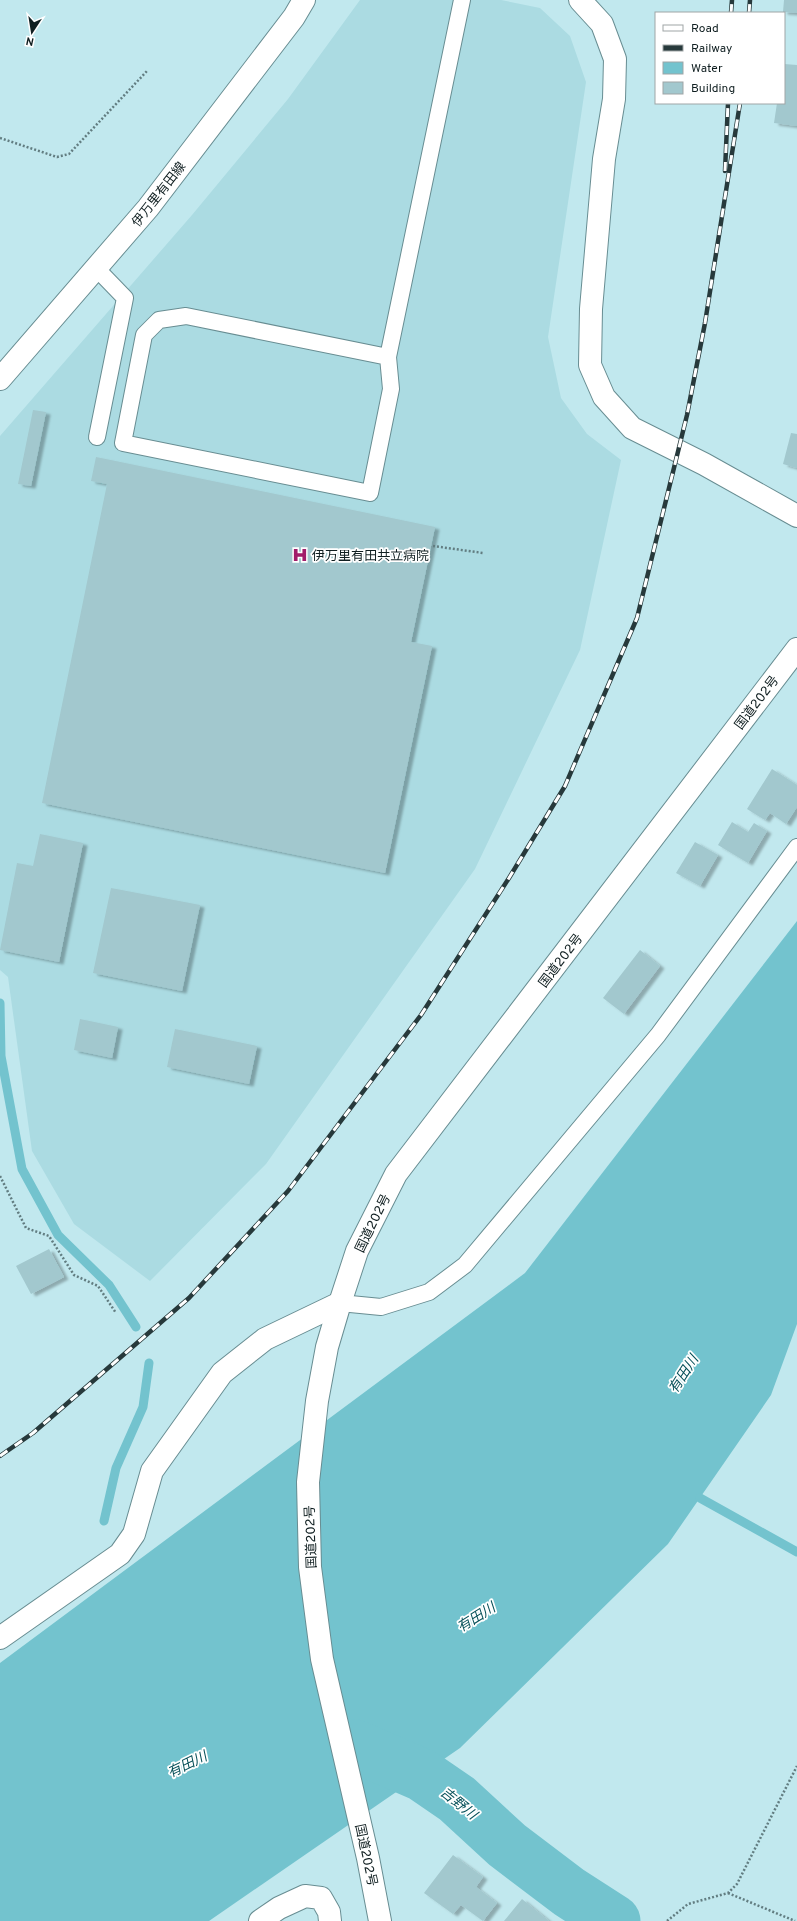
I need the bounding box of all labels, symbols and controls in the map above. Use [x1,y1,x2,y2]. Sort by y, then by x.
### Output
north arrow [12,12,52,52]
legend [655,12,785,104]
text: Road [691,21,719,37]
text: N [25,33,35,48]
text: Railway [691,41,732,57]
text: Water [691,61,723,77]
text: Building [691,81,735,97]
street label: 伊万里有田線 [128,159,190,231]
hospital icon: 伊万里有田共立病院 [291,546,309,564]
place label: 伊万里有田共立病院 [312,549,429,565]
street label: 国道202号 [732,673,783,733]
street label: 国道202号 [536,931,587,991]
street label: 国道202号 [353,1192,395,1256]
water label: 有田川 [666,1351,704,1397]
street label: 国道202号 [303,1505,321,1569]
water label: 有田川 [454,1599,501,1637]
water label: 有田川 [165,1748,212,1782]
water label: 吉野川 [436,1784,481,1825]
street label: 国道202号 [351,1823,379,1888]

